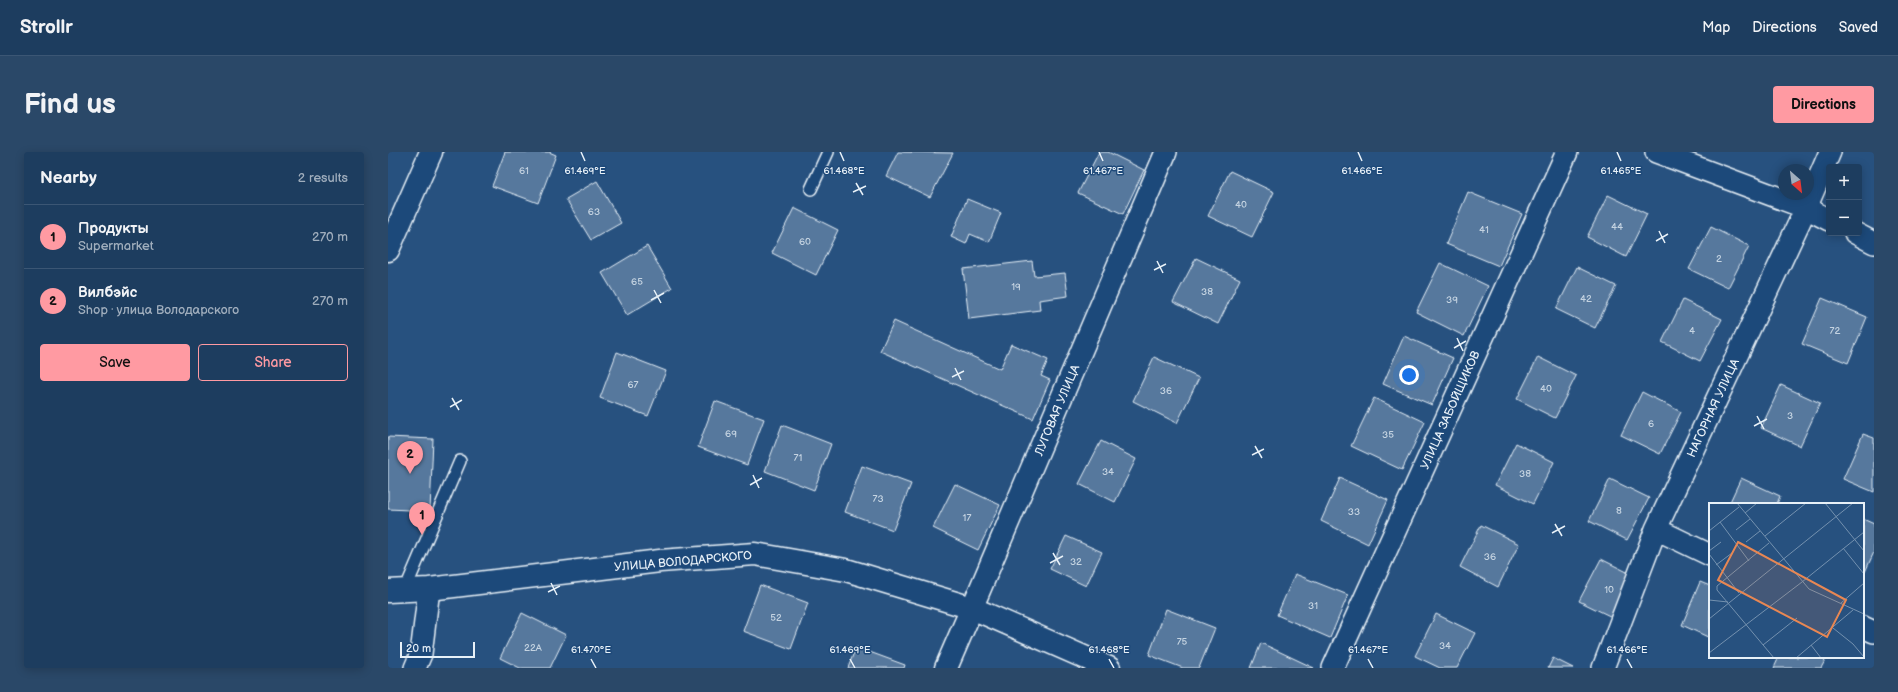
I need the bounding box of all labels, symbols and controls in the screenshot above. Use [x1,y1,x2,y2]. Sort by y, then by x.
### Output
text: Strollr [20,16,73,39]
text: Map [1702,19,1730,36]
text: Directions [1752,19,1817,36]
text: Saved [1839,19,1878,36]
button: Directions [1773,86,1874,123]
text: Find us [24,88,116,121]
north arrow [1778,164,1814,200]
map controls [1826,164,1862,236]
button: + [1826,164,1862,200]
house number: 61 [519,165,529,177]
text: 61.469°E [564,165,606,177]
text: 61.468°E [823,165,865,177]
text: 61.467°E [1083,165,1124,177]
text: 61.466°E [1341,165,1383,177]
text: 61.465°E [1601,165,1642,177]
text: Nearby [40,168,97,188]
text: 2 results [298,170,348,186]
house number: 40 [1235,199,1247,211]
button: − [1826,200,1862,236]
house number: 63 [588,206,600,218]
text: Продукты [78,219,149,238]
house number: 44 [1611,221,1623,233]
house number: 41 [1479,224,1489,236]
text: 1 [50,229,56,245]
text: 270 m [312,229,348,245]
house number: 60 [799,236,811,248]
text: Supermarket [78,238,154,254]
house number: 2 [1716,253,1722,265]
house number: 65 [631,276,643,288]
house number: 19 [1011,281,1021,293]
text: Вилбэйс [78,283,137,302]
house number: 38 [1201,286,1213,298]
text: 2 [49,293,57,309]
text: 270 m [312,293,348,309]
house number: 42 [1580,293,1592,305]
house number: 39 [1446,294,1458,306]
text: Shop · улица Володарского [78,302,239,318]
house number: 4 [1689,325,1695,337]
house number: 72 [1830,325,1841,337]
button: Save [40,344,190,381]
button: Share [198,344,348,381]
street label: УЛИЦА ЗАБОЙЩИКОВ [1417,348,1484,472]
street label: НАГОРНАЯ УЛИЦА [1684,356,1743,460]
street label: ЛУГОВАЯ УЛИЦА [1031,362,1084,459]
your location [1399,365,1419,385]
house number: 67 [627,379,639,391]
house number: 40 [1540,383,1552,395]
house number: 36 [1160,385,1172,397]
house number: 3 [1787,410,1793,422]
house number: 6 [1648,418,1654,430]
house number: 69 [725,428,737,440]
house number: 35 [1382,429,1394,441]
pin: 2 [397,441,423,474]
house number: 71 [794,452,803,464]
house number: 34 [1102,466,1114,478]
house number: 38 [1519,468,1531,480]
house number: 73 [872,493,884,505]
pin: 1 [409,502,435,535]
inset map [1709,503,1864,658]
house number: 8 [1616,505,1622,517]
house number: 33 [1348,506,1360,518]
house number: 17 [963,512,971,524]
street label: УЛИЦА ВОЛОДАРСКОГО [614,548,753,575]
house number: 36 [1484,551,1496,563]
house number: 32 [1070,556,1082,568]
house number: 10 [1604,584,1614,596]
house number: 31 [1308,600,1318,612]
house number: 52 [770,612,782,624]
house number: 75 [1177,636,1188,648]
scale bar [400,640,475,659]
house number: 34 [1439,640,1451,652]
text: 20 m [406,642,431,655]
house number: 22А [524,642,543,654]
text: 61.470°E [571,644,611,656]
text: 61.469°E [829,644,871,656]
text: 61.468°E [1088,644,1130,656]
text: 61.467°E [1348,644,1389,656]
text: 61.466°E [1606,644,1648,656]

